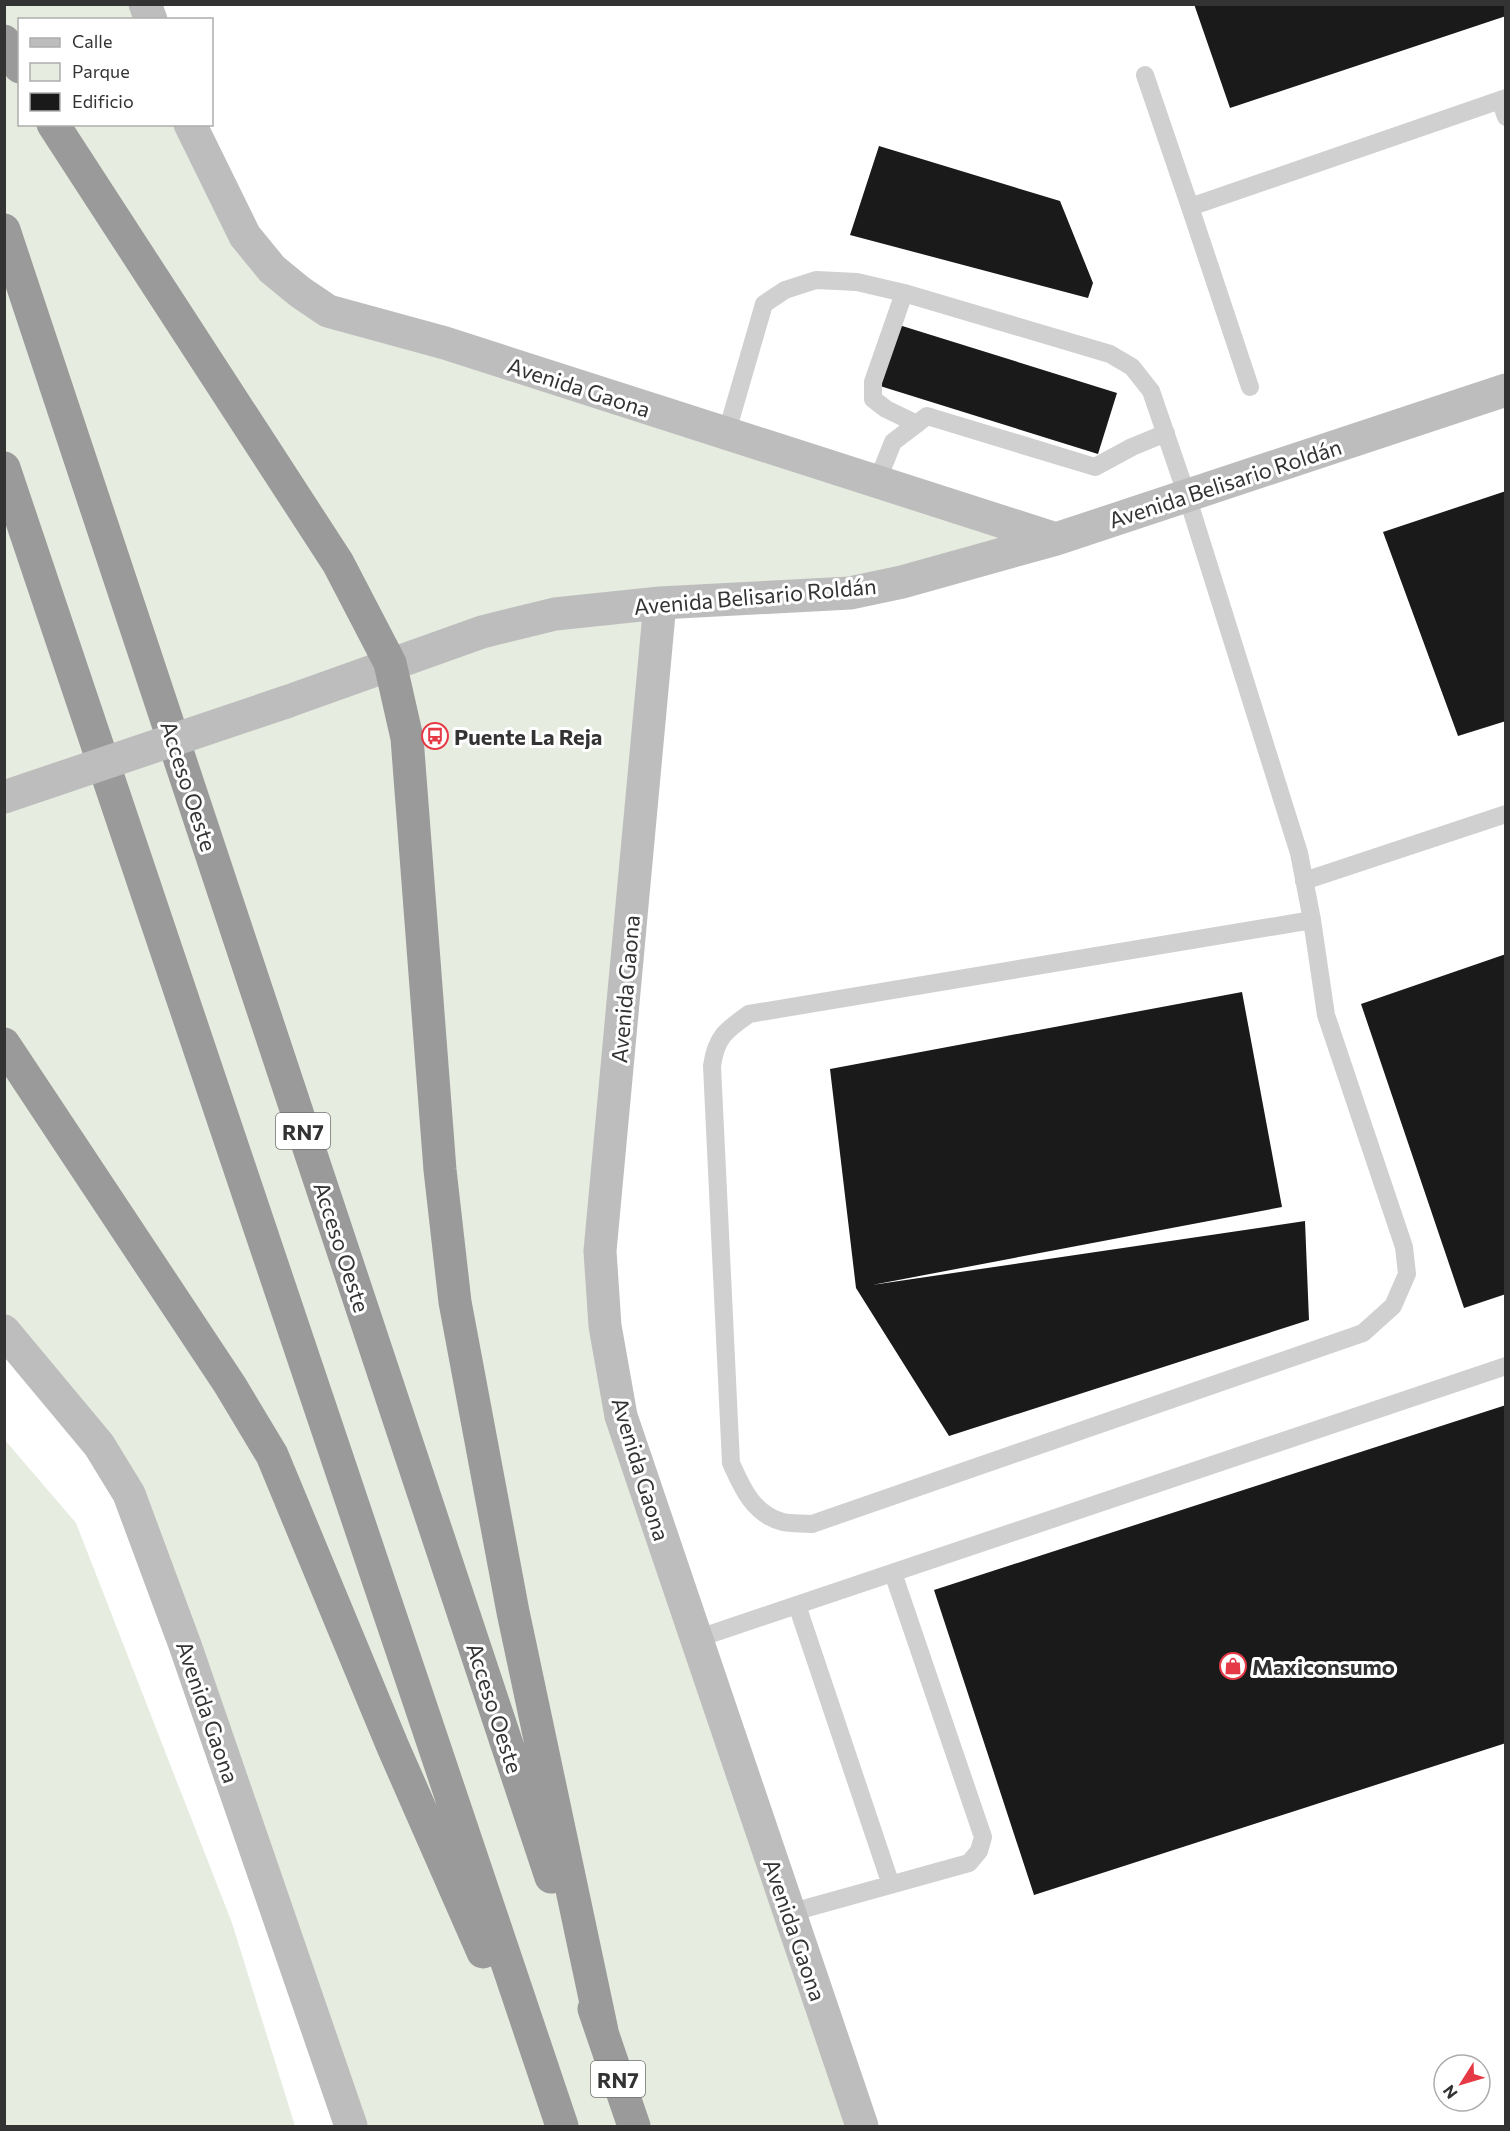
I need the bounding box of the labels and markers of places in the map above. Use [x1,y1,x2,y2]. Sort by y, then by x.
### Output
bus stop icon: Puente La Reja [420,721,450,751]
place label: Puente La Reja [454,723,602,750]
shop icon: Maxiconsumo [1218,1651,1248,1681]
place label: Maxiconsumo [1252,1653,1395,1680]

